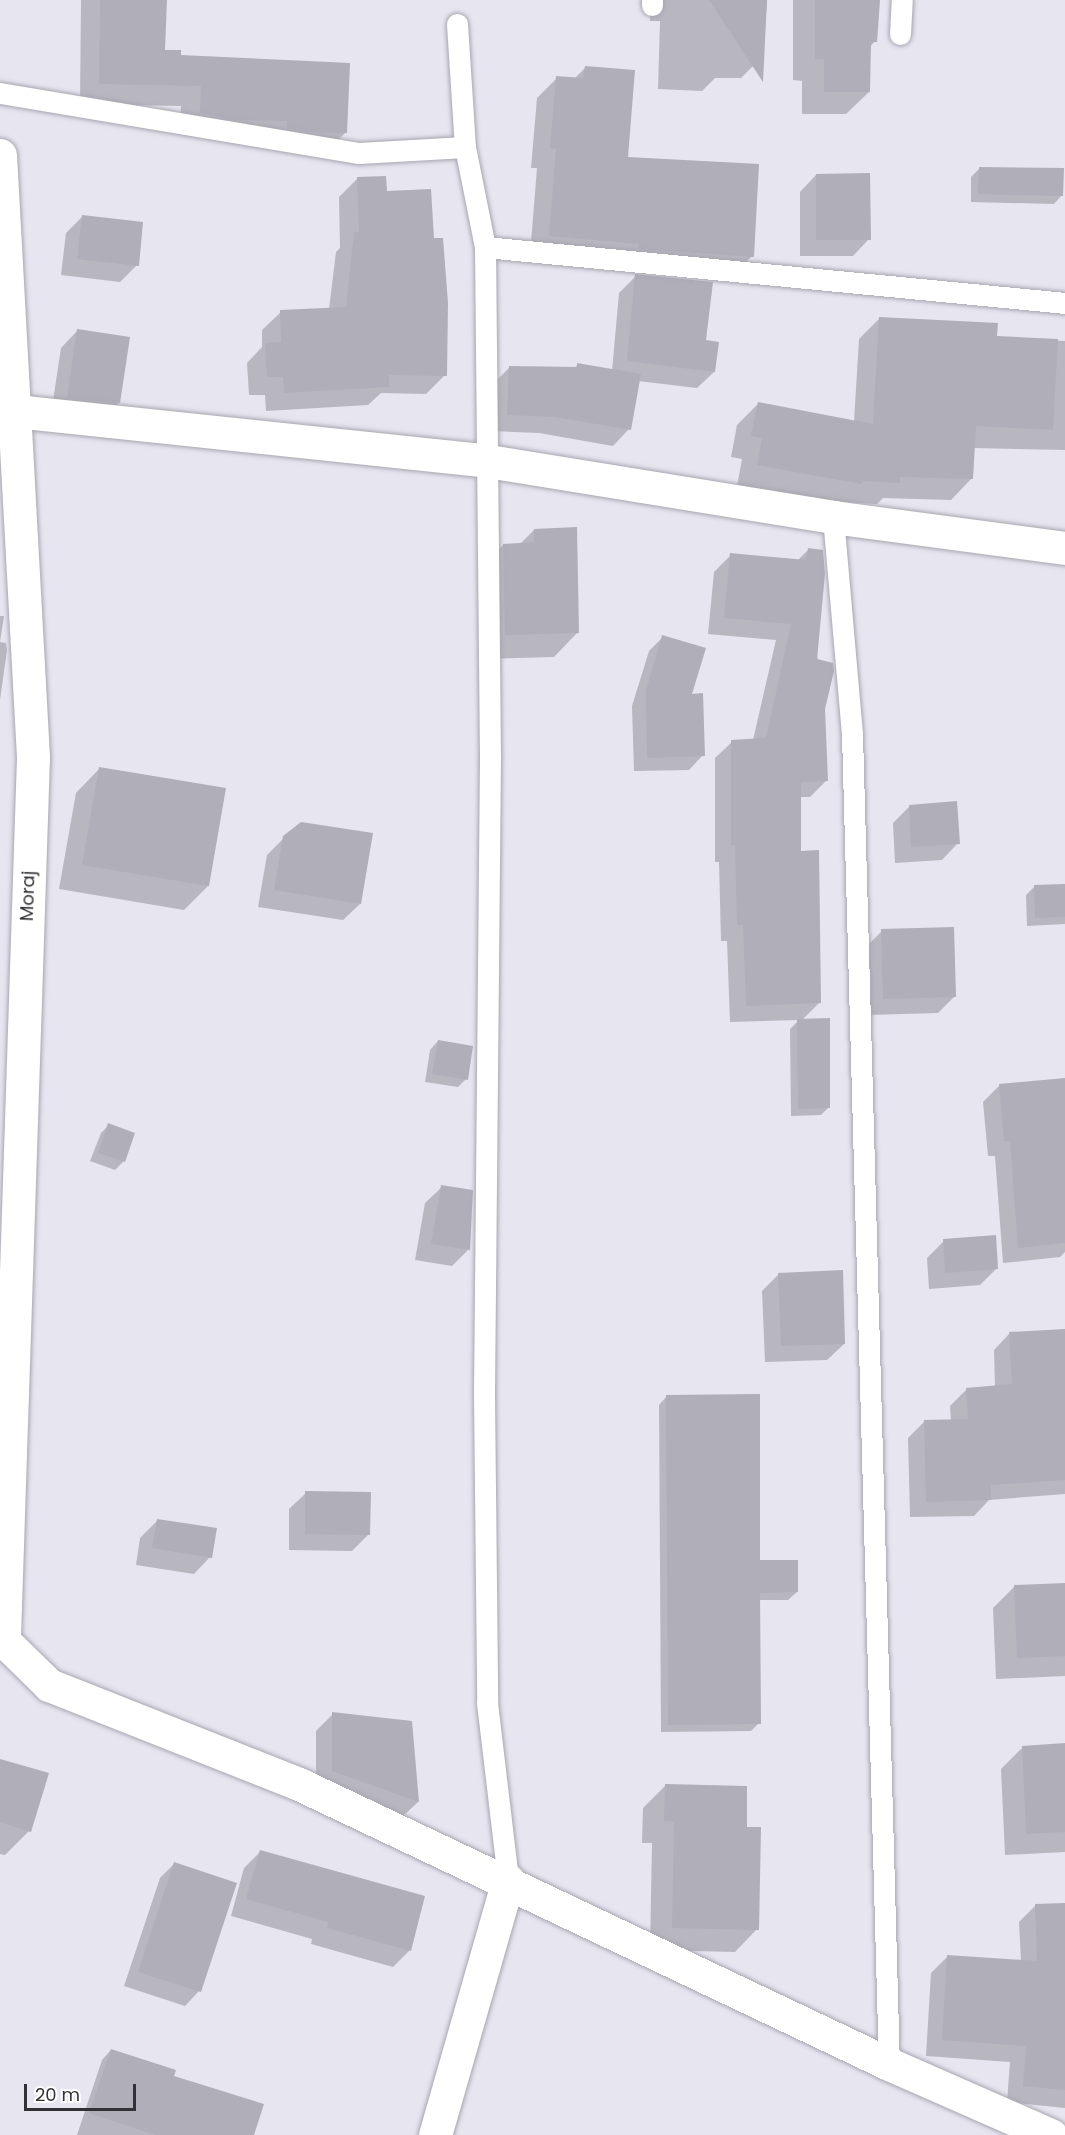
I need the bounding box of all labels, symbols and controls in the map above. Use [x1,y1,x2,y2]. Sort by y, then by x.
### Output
street label: Moraj [16,870,40,922]
scale bar [27,2072,140,2110]
text: 20 m [35,2082,80,2107]

